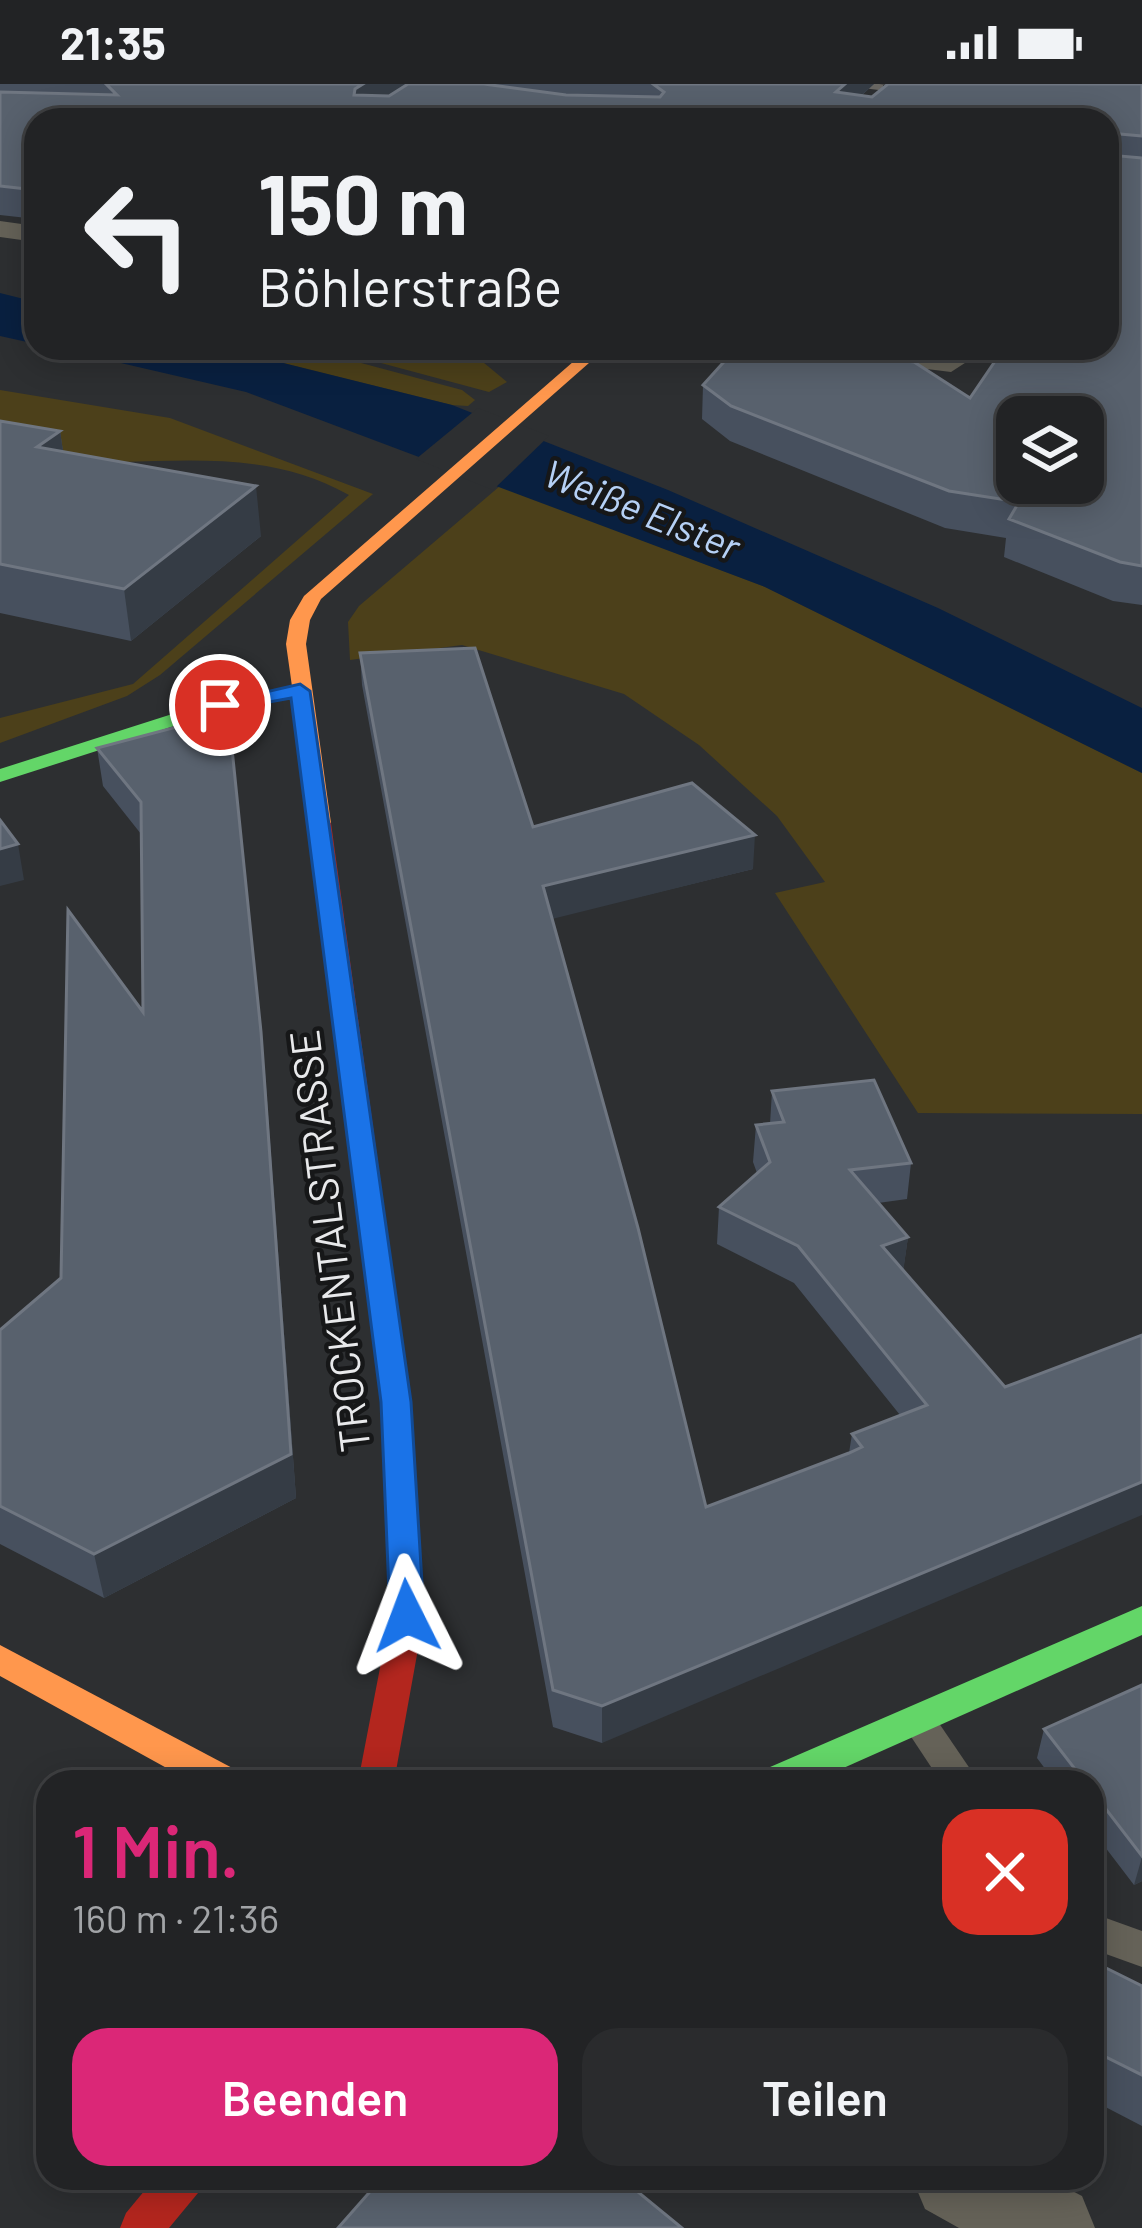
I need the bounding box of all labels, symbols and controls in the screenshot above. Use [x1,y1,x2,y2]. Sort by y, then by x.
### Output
text: 21:35 [60,15,166,69]
text: 150 m [258,151,468,252]
icon: left [60,156,216,312]
text: Böhlerstraße [258,253,562,318]
map controls [996,396,1104,504]
button: layers [996,396,1104,504]
water label: Weiße Elster [538,448,748,570]
pin [169,654,271,756]
icon: arrive [187,672,253,738]
street label: TROCKENTALSTRASSE [277,1027,379,1455]
position arrow [344,1553,470,1679]
text: 1 Min. [72,1806,240,1892]
button: close [942,1809,1068,1935]
text: 160 m · 21:36 [72,1894,279,1941]
button: Beenden [72,2028,558,2166]
button: Teilen [582,2028,1068,2166]

